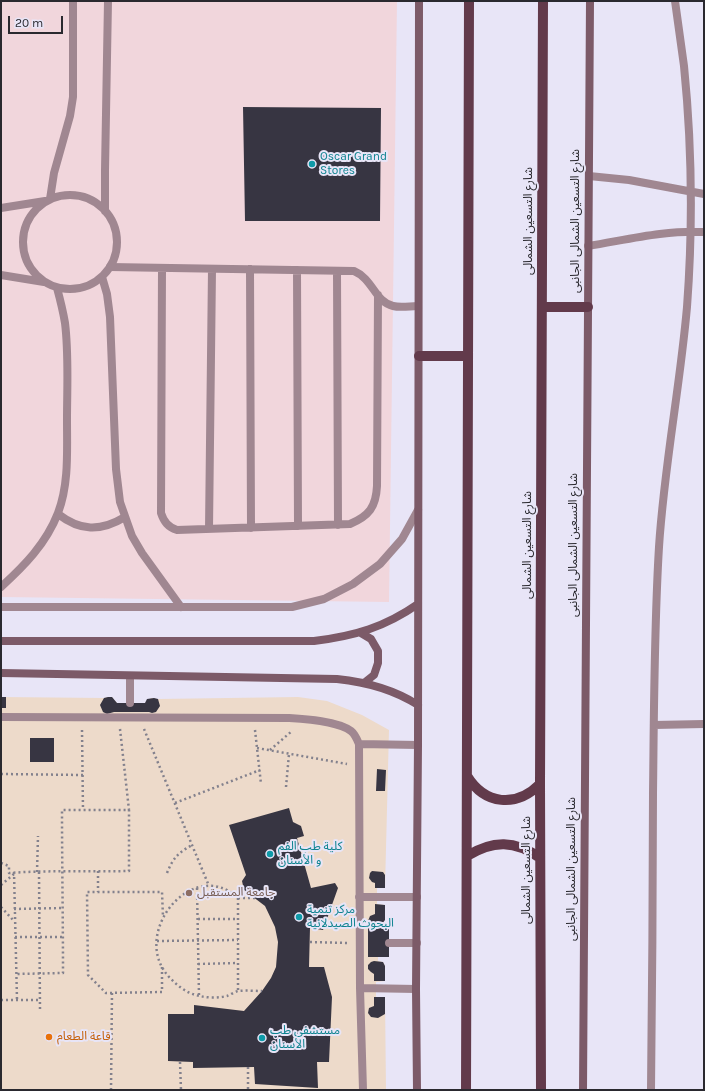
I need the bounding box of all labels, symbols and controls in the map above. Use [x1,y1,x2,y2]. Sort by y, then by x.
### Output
scale bar [10,8,65,34]
text: 20 m [15,16,43,30]
street label: شارع التسعين الشمالى الجانبى [569,149,583,293]
place label: Oscar Grand Stores [320,150,387,178]
marker: Oscar Grand Stores [307,159,317,169]
street label: شارع التسعين الشمالى [522,167,536,275]
street label: شارع التسعين الشمالى الجانبى [567,473,581,617]
street label: شارع التسعين الشمالى [521,491,535,599]
street label: شارع التسعين الشمالى الجانبى [565,797,579,941]
street label: شارع التسعين الشمالى [520,816,534,924]
place label: كلية طب الفم و الأسنان [278,840,342,868]
marker: كلية طب الفم و الأسنان [265,849,275,859]
place label: جامعة المستقبل [197,886,275,900]
marker: جامعة المستقبل [184,888,194,898]
place label: مركز تنمية البحوث الصيدلانية [307,903,394,931]
marker: مركز تنمية البحوث الصيدلانية [294,912,304,922]
place label: مستشفي طب الأسنان [270,1024,340,1052]
place label: قاعة الطعام [57,1030,111,1044]
marker: قاعة الطعام [44,1032,54,1042]
marker: مستشفي طب الأسنان [257,1033,267,1043]

